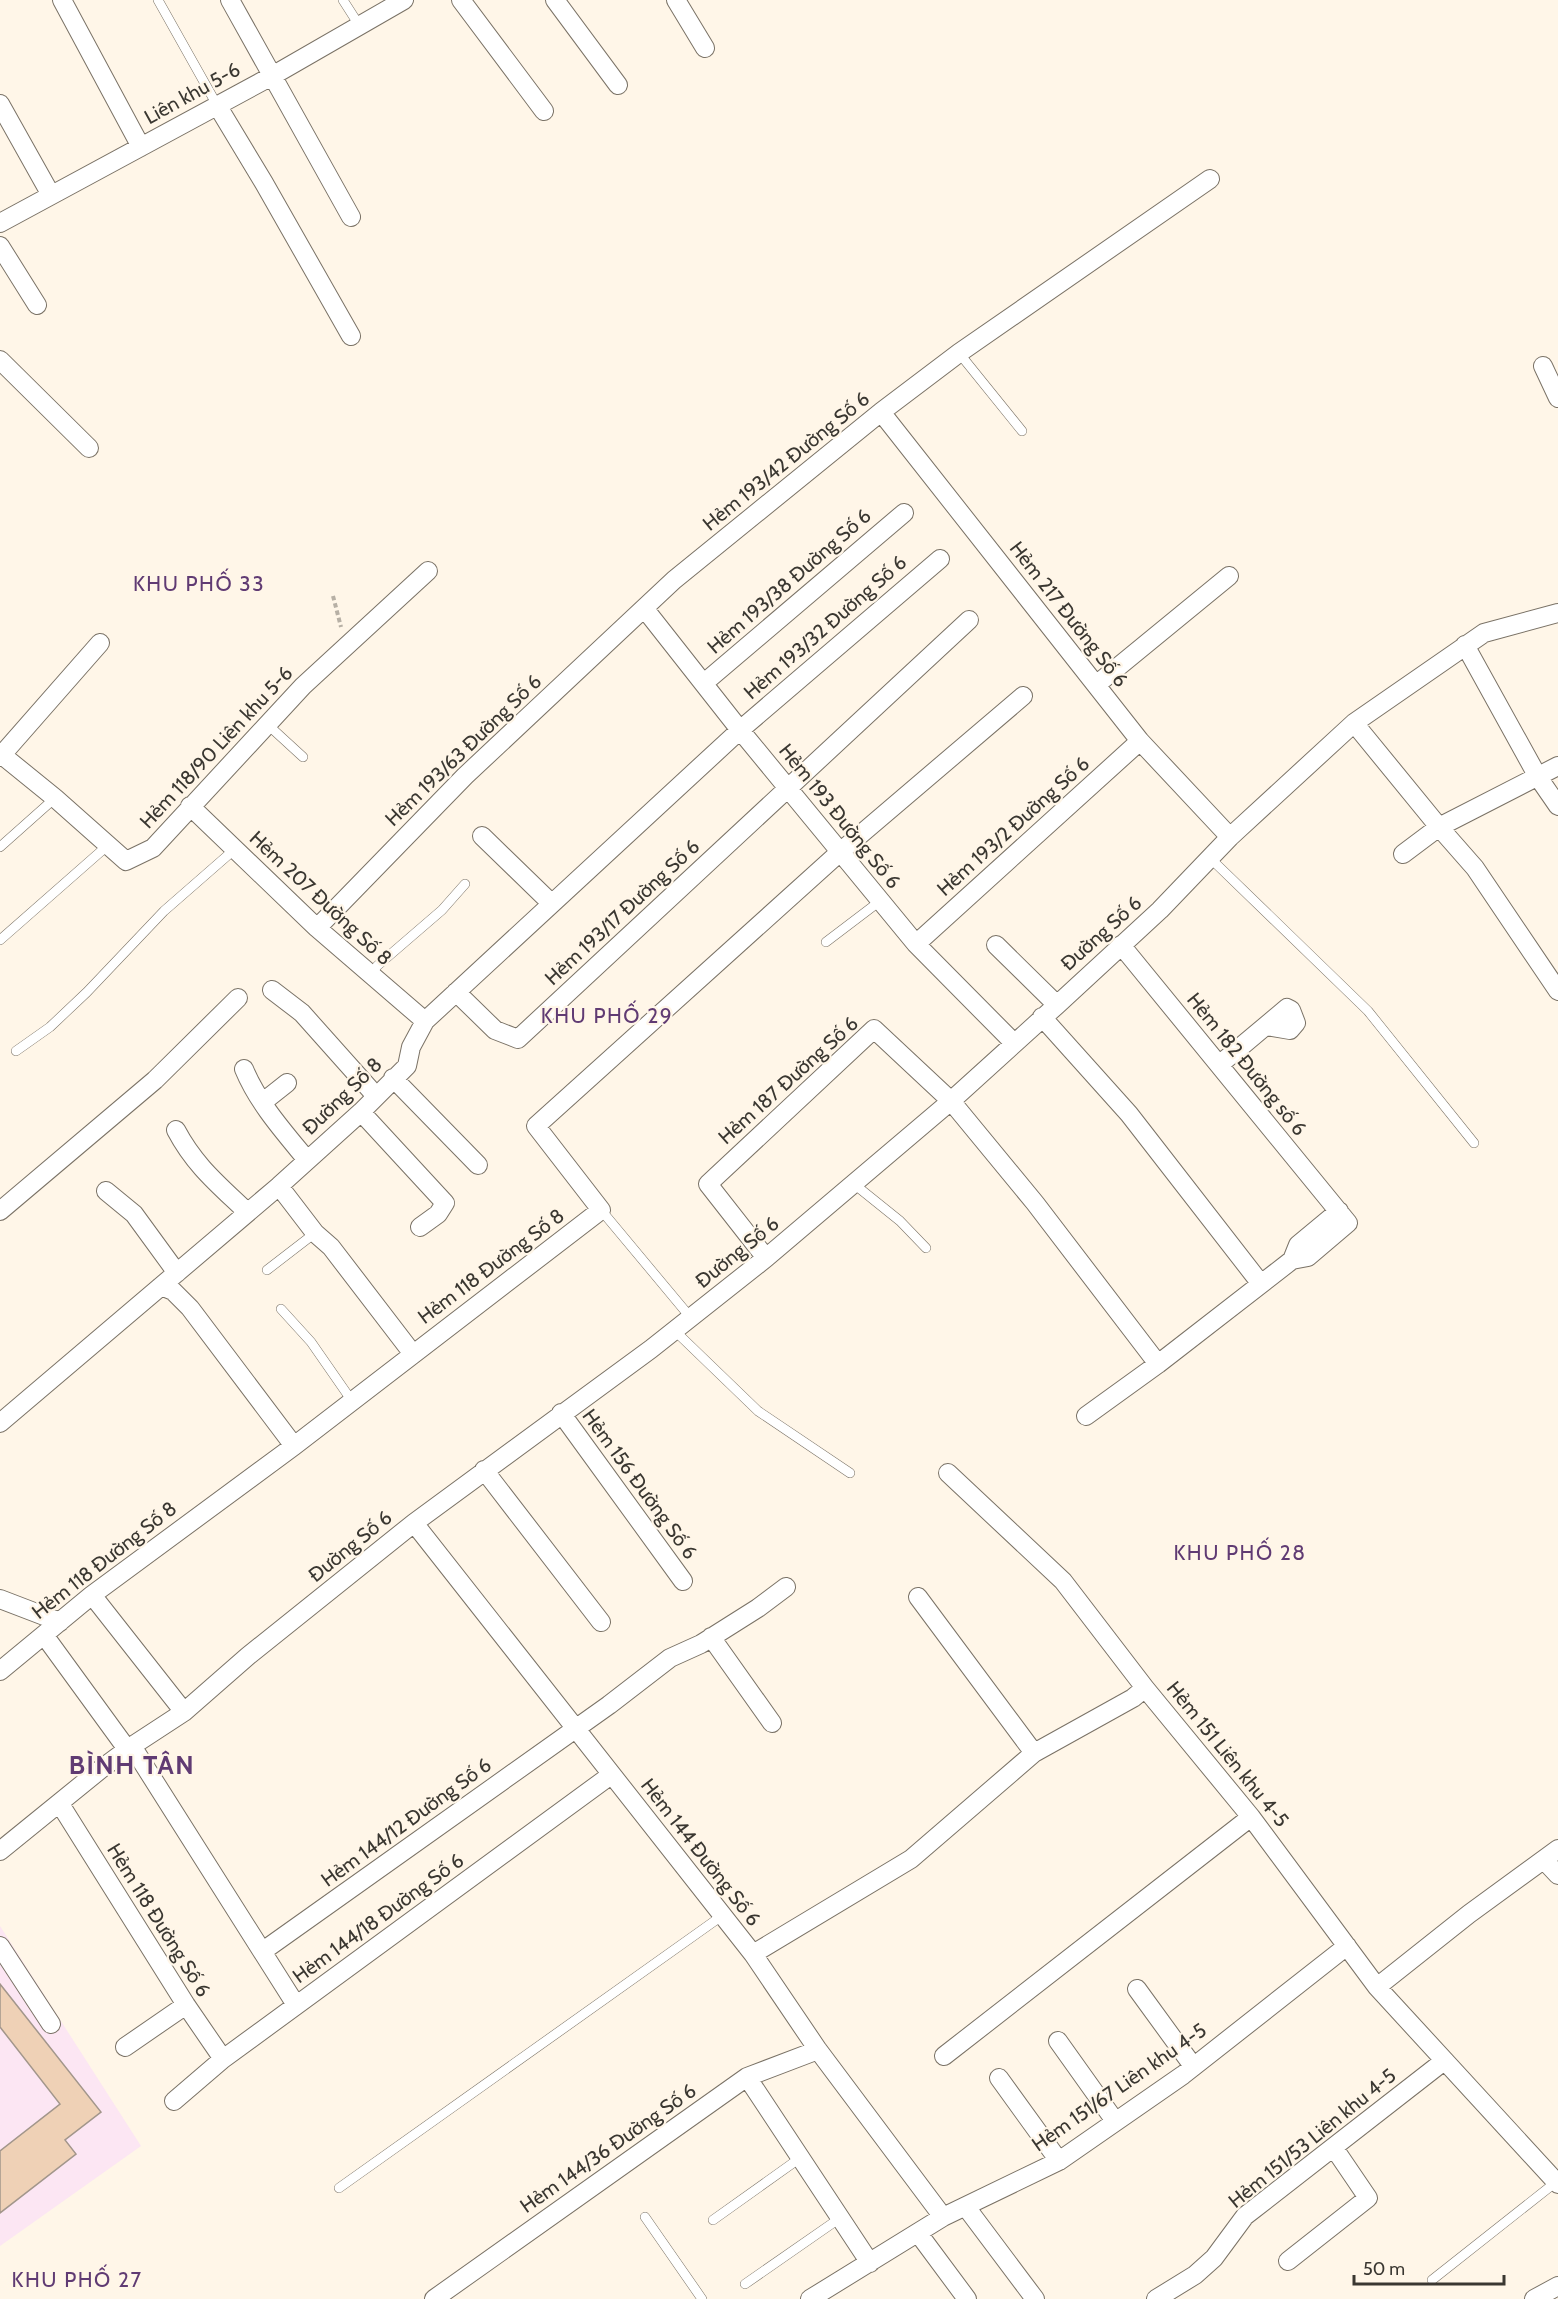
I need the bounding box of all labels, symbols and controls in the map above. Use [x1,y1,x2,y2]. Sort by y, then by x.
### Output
street label: Liên khu 5-6 [140,57,244,129]
street label: Hẻm 193/42 Đường Số 6 [698,386,874,536]
street label: Hẻm 193/38 Đường Số 6 [702,503,876,659]
street label: Hẻm 217 Đường Số 6 [1005,537,1133,691]
street label: Hẻm 193/32 Đường Số 6 [739,550,911,704]
district label: KHU PHỐ 33 [133,568,265,596]
street label: Hẻm 118/90 Liên khu 5-6 [135,661,297,833]
street label: Hẻm 193/63 Đường Số 6 [380,669,546,831]
street label: Hẻm 193 Đường Số 6 [774,739,906,893]
street label: Hẻm 193/2 Đường Số 6 [932,751,1094,901]
street label: Hẻm 207 Đường Số 8 [245,826,397,970]
street label: Hẻm 193/17 Đường Số 6 [540,834,704,990]
street label: Đường Số 6 [1056,891,1146,975]
street label: Hẻm 182 Đường số 6 [1182,988,1312,1140]
district label: KHU PHỐ 29 [541,1000,673,1028]
street label: Hẻm 187 Đường Số 6 [713,1011,863,1149]
street label: Đường Số 8 [297,1052,387,1140]
street label: Hẻm 118 Đường Số 8 [413,1203,569,1329]
street label: Đường Số 6 [690,1211,784,1293]
street label: Hẻm 156 Đường Số 6 [578,1404,702,1564]
street label: Hẻm 118 Đường Số 8 [27,1496,181,1624]
street label: Đường Số 6 [303,1505,397,1587]
district label: KHU PHỐ 28 [1173,1537,1307,1565]
street label: Hẻm 151 Liên khu 4-5 [1162,1676,1294,1832]
district label: BÌNH TÂN [69,1749,195,1781]
street label: Hẻm 144/12 Đường Số 6 [316,1752,496,1892]
street label: Hẻm 144 Đường Số 6 [636,1773,766,1931]
street label: Hẻm 118 Đường Số 6 [102,1839,216,2001]
street label: Hẻm 144/18 Đường Số 6 [288,1848,468,1988]
street label: Hẻm 151/67 Liên khu 4-5 [1027,2018,1211,2156]
street label: Hẻm 151/53 Liên khu 4-5 [1223,2063,1401,2213]
street label: Hẻm 144/36 Đường Số 6 [515,2078,701,2218]
scale bar [1354,2248,1504,2286]
text: 50 m [1363,2258,1405,2280]
district label: KHU PHỐ 27 [12,2264,142,2292]

